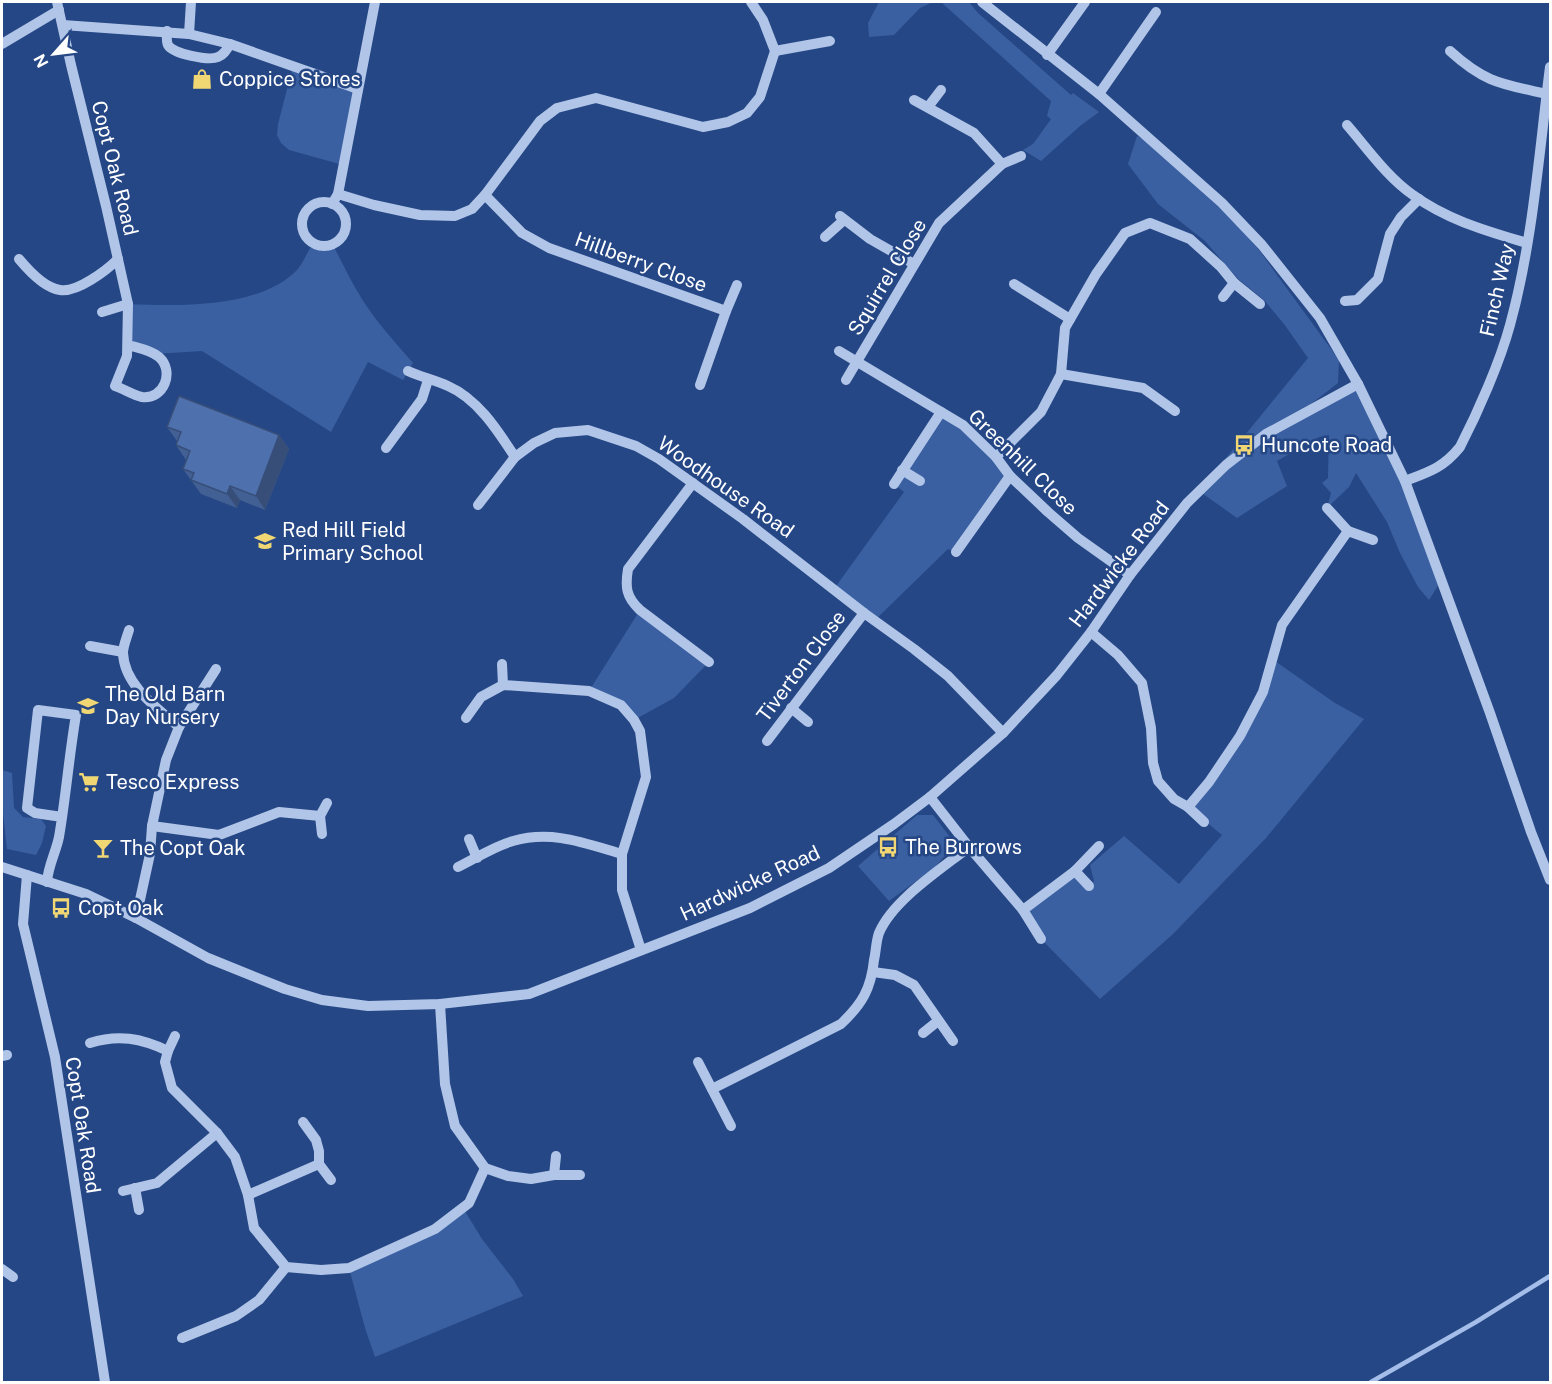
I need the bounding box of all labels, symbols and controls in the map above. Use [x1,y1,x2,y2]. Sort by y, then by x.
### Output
north arrow [24,24,84,84]
text: N [30,51,53,71]
shop icon: Coppice Stores [190,67,214,91]
place label: Coppice Stores [219,67,361,91]
street label: Copt Oak Road [87,98,143,238]
street label: Squirrel Close [843,214,931,340]
street label: Hillberry Close [572,227,710,297]
street label: Finch Way [1475,241,1519,339]
street label: Greenhill Close [964,404,1082,520]
street label: Woodhouse Road [653,431,799,543]
bus stop icon: Huncote Road [1232,433,1256,457]
place label: Huncote Road [1261,433,1392,457]
street label: Hardwicke Road [1064,496,1174,632]
place label: Red Hill Field Primary School [282,518,424,565]
school or university icon: Red Hill Field Primary School [253,529,277,553]
street label: Tiverton Close [751,606,851,726]
place label: The Old Barn Day Nursery [105,682,225,729]
school or university icon: The Old Barn Day Nursery [76,694,100,718]
supermarket icon: Tesco Express [77,770,101,794]
place label: Tesco Express [106,770,239,794]
bus stop icon: The Burrows [876,835,900,859]
place label: The Burrows [905,835,1022,859]
bar icon: The Copt Oak [91,836,115,860]
place label: The Copt Oak [120,836,245,860]
street label: Hardwicke Road [676,840,824,926]
bus stop icon: Copt Oak [49,896,73,920]
place label: Copt Oak [78,896,164,920]
street label: Copt Oak Road [60,1055,106,1195]

